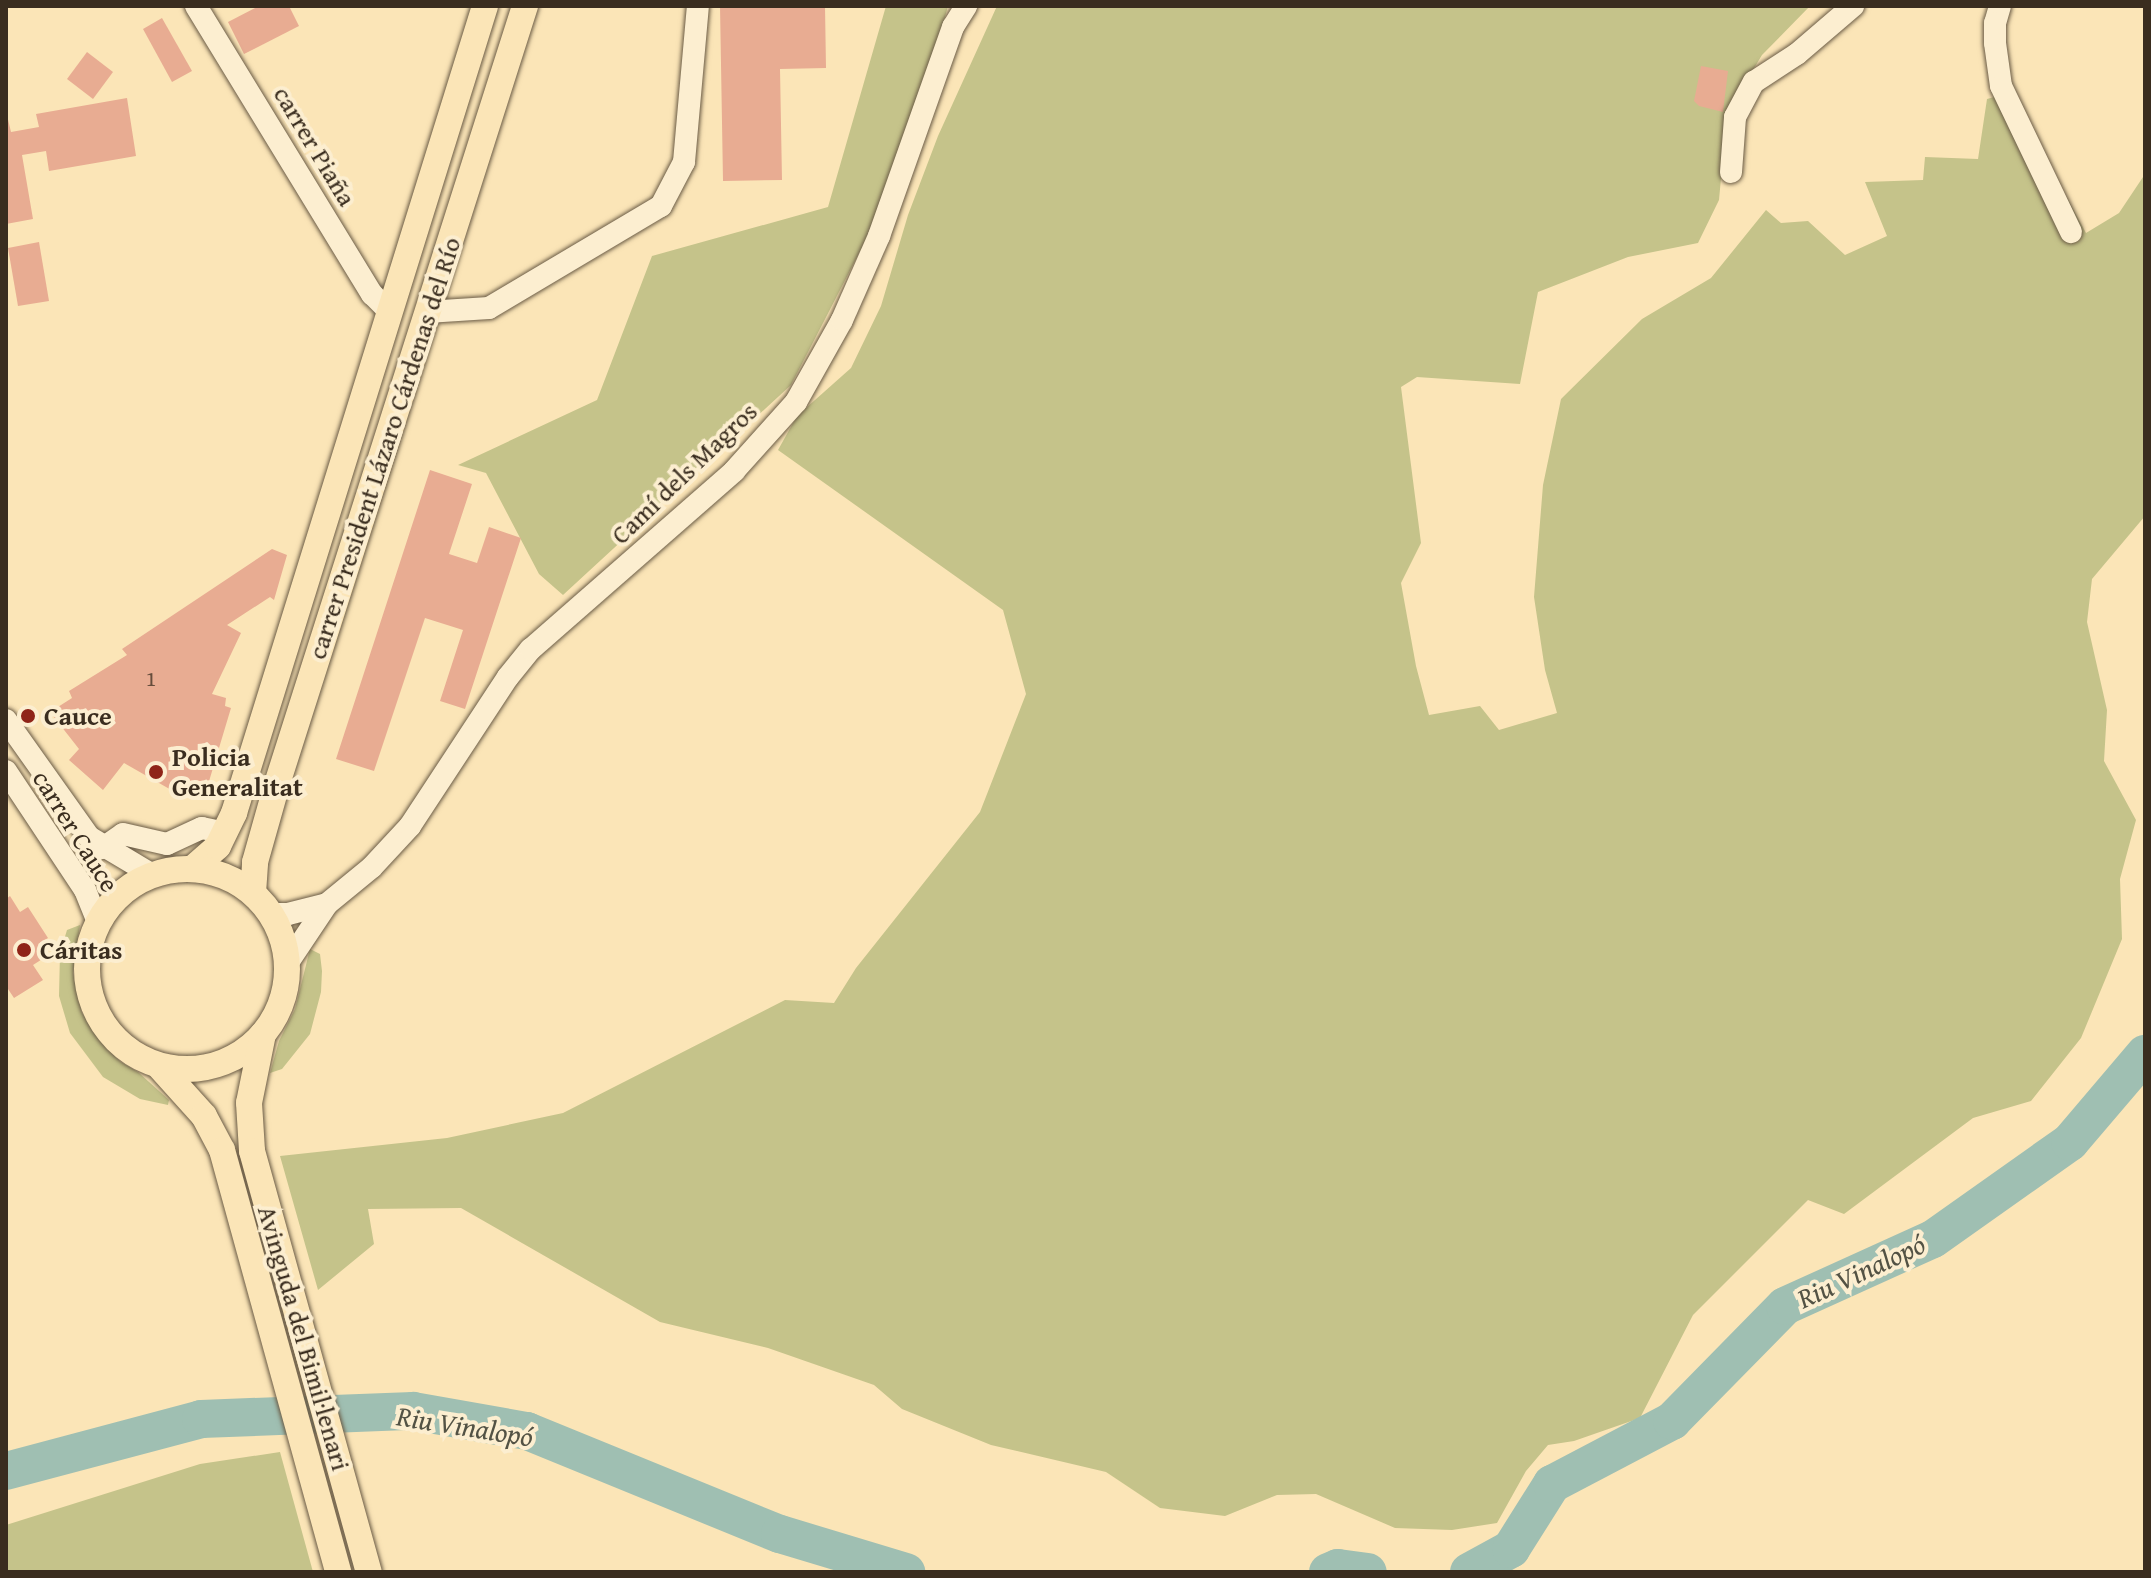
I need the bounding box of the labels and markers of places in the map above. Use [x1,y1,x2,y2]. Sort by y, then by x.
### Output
place label: Cauce [44,700,112,732]
marker: Cauce [19,707,37,725]
place label: Policia Generalitat [172,741,303,802]
marker: Policia Generalitat [147,763,165,781]
place label: Cáritas [40,934,122,966]
marker: Cáritas [15,941,33,959]

